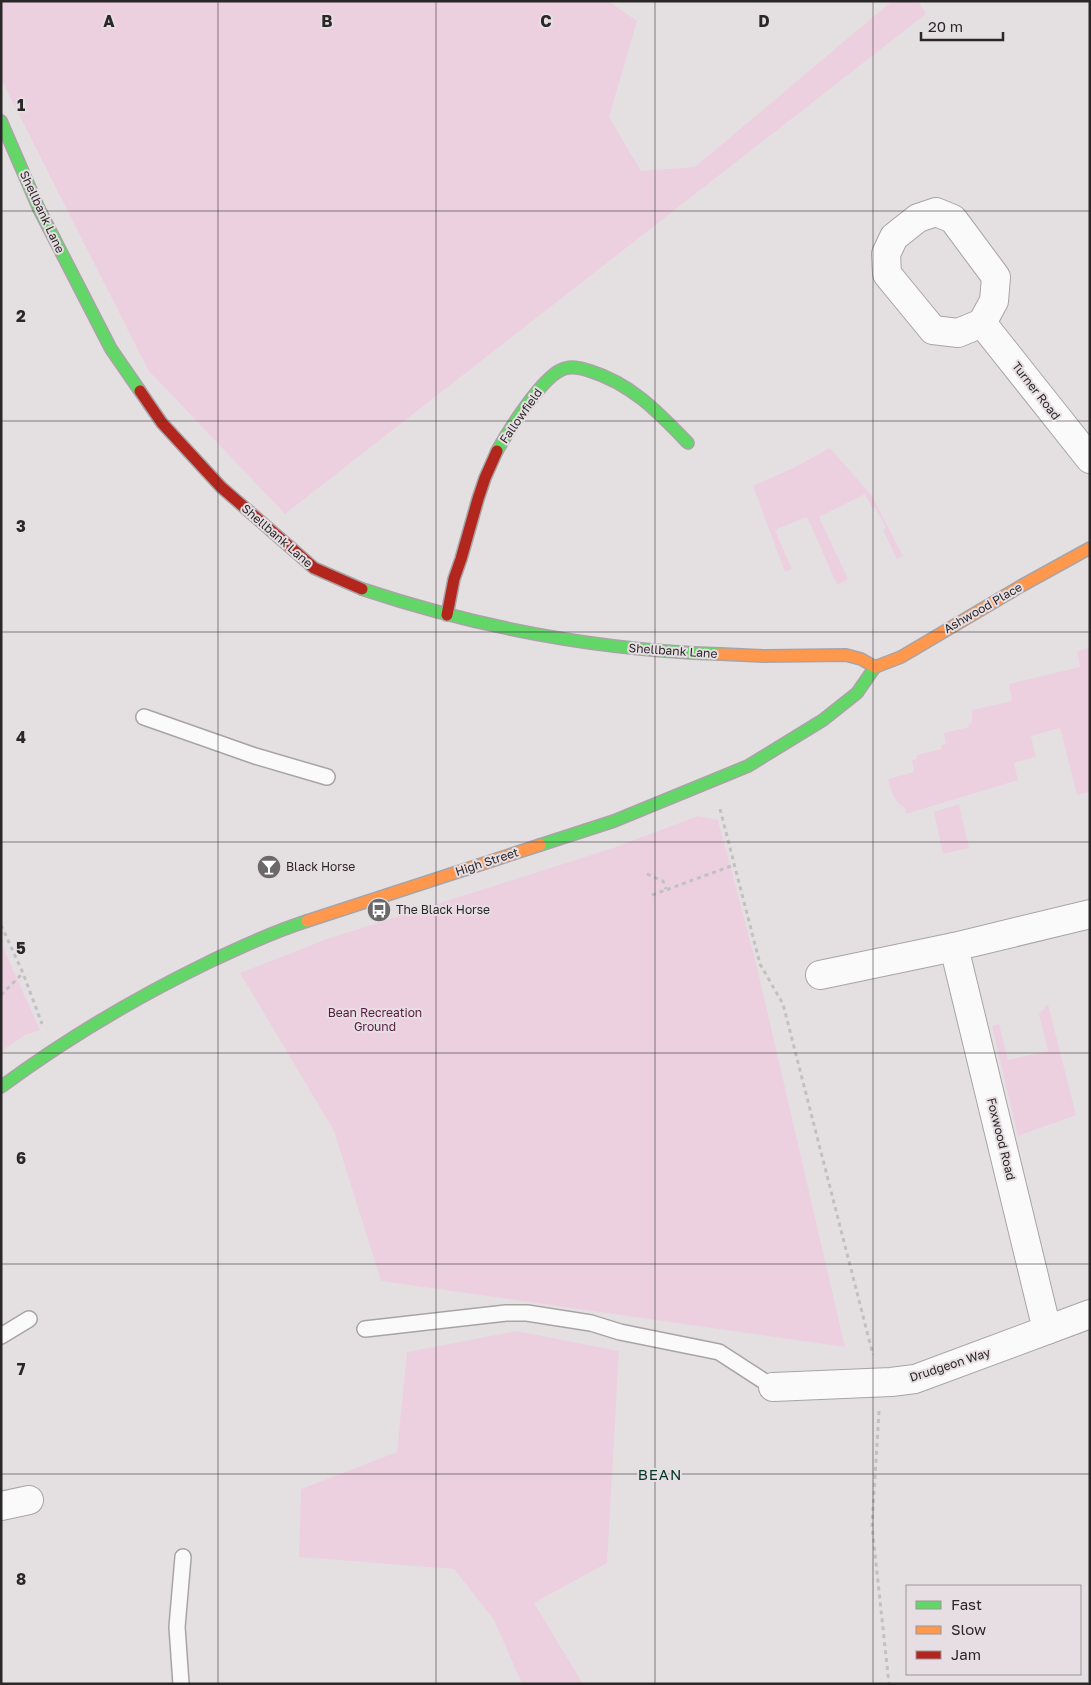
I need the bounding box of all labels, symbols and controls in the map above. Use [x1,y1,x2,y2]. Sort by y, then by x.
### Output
scale bar [921,10,1004,42]
text: A [103,11,115,31]
text: B [321,11,333,31]
text: C [540,11,552,31]
text: D [758,11,770,31]
text: 20 m [928,17,963,35]
text: 1 [17,95,25,115]
street label: Shellbank Lane [17,168,68,255]
text: 2 [16,306,26,326]
street label: Turner Road [1009,359,1064,423]
street label: Fallowfield [496,385,545,446]
street label: Shellbank Lane [239,501,316,571]
text: 3 [16,516,26,536]
street label: Ashwood Place [941,579,1025,636]
street label: Shellbank Lane [628,640,718,661]
text: 4 [16,727,26,747]
street label: High Street [453,844,521,879]
bar icon: Black Horse [256,854,282,880]
place label: Black Horse [286,859,355,874]
bus stop icon: The Black Horse [366,897,392,923]
place label: The Black Horse [396,902,490,917]
text: 5 [16,938,26,958]
park label: Bean Recreation Ground [328,1005,422,1034]
street label: Foxwood Road [984,1096,1019,1182]
text: 6 [16,1148,26,1168]
street label: Drudgeon Way [908,1344,992,1385]
text: 7 [17,1359,26,1379]
district label: BEAN [638,1465,682,1483]
text: 8 [16,1569,26,1589]
legend [906,1585,1081,1675]
text: Fast [951,1595,982,1613]
text: Slow [951,1620,986,1638]
text: Jam [951,1645,981,1663]

